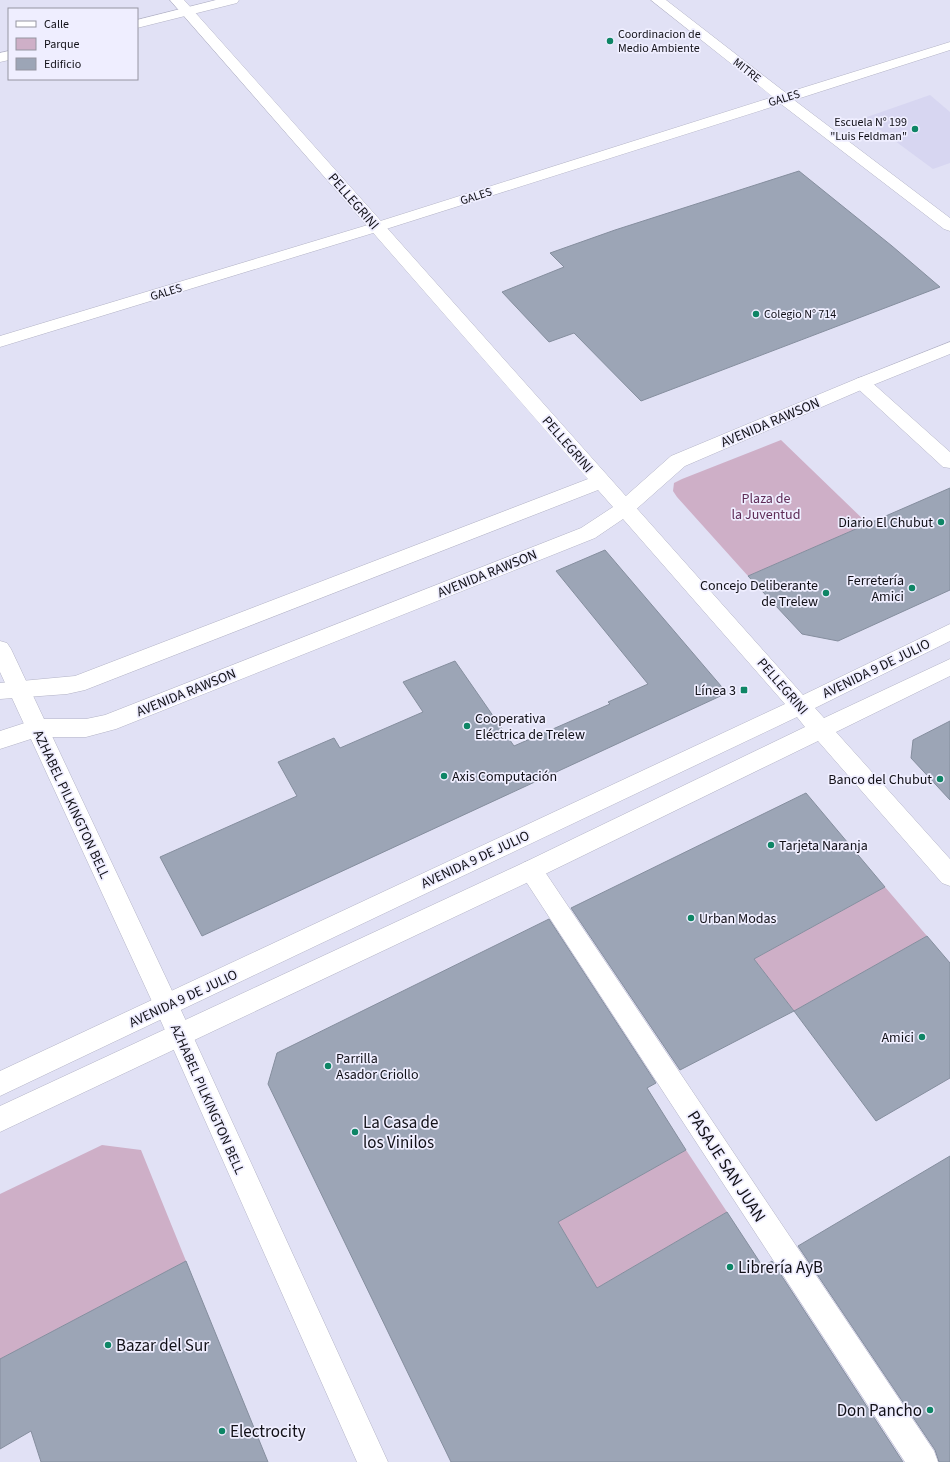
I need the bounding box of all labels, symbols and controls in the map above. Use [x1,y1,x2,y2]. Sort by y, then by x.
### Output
legend [8,8,138,80]
text: Calle [44,16,69,33]
place label: Coordinacion de Medio Ambiente [618,26,701,57]
text: Parque [44,36,80,53]
marker: Coordinacion de Medio Ambiente [605,36,615,46]
street label: MITRE [729,54,764,87]
text: Edificio [44,56,81,73]
street label: GALES [766,86,802,111]
place label: Escuela N° 199 "Luis Feldman" [830,114,907,145]
marker: Escuela N° 199 "Luis Feldman" [910,124,920,134]
street label: PELLEGRINI [323,169,384,234]
street label: GALES [458,183,494,210]
street label: GALES [148,280,184,305]
place label: Colegio N° 714 [764,306,836,323]
marker: Colegio N° 714 [751,309,761,319]
street label: AVENIDA RAWSON [718,393,823,453]
street label: PELLEGRINI [537,412,598,477]
park label: Plaza de la Juventud [732,489,800,525]
place label: Diario El Chubut [838,513,933,533]
marker: Diario El Chubut [936,517,946,527]
street label: AVENIDA RAWSON [435,545,540,603]
place label: Ferretería Amici [847,571,904,607]
place label: Concejo Deliberante de Trelew [700,576,818,612]
marker: Ferretería Amici [907,583,917,593]
marker: Concejo Deliberante de Trelew [821,588,831,598]
street label: AVENIDA 9 DE JULIO [819,634,934,704]
street label: PELLEGRINI [752,654,813,719]
street label: AVENIDA RAWSON [134,664,239,722]
place label: Línea 3 [695,681,736,701]
marker: Línea 3 [739,685,749,695]
place label: Cooperativa Eléctrica de Trelew [475,709,585,745]
marker: Cooperativa Eléctrica de Trelew [462,721,472,731]
street label: AZHABEL PILKINGTON BELL [28,727,114,882]
place label: Axis Computación [452,767,557,787]
place label: Banco del Chubut [828,770,932,790]
marker: Axis Computación [439,771,449,781]
marker: Banco del Chubut [935,774,945,784]
street label: AVENIDA 9 DE JULIO [418,826,533,894]
place label: Tarjeta Naranja [779,836,868,856]
marker: Tarjeta Naranja [766,840,776,850]
place label: Urban Modas [699,909,777,929]
marker: Urban Modas [686,913,696,923]
street label: AVENIDA 9 DE JULIO [126,965,241,1033]
street label: AZHABEL PILKINGTON BELL [165,1021,249,1178]
place label: Amici [882,1028,914,1048]
marker: Amici [917,1032,927,1042]
place label: Parrilla Asador Criollo [336,1049,418,1085]
marker: Parrilla Asador Criollo [323,1061,333,1071]
street label: PASAJE SAN JUAN [681,1106,771,1227]
place label: La Casa de los Vinilos [363,1111,438,1155]
marker: La Casa de los Vinilos [350,1127,360,1137]
place label: Librería AyB [738,1256,823,1280]
marker: Librería AyB [725,1262,735,1272]
place label: Bazar del Sur [116,1334,209,1358]
marker: Bazar del Sur [103,1340,113,1350]
place label: Don Pancho [837,1399,922,1423]
marker: Don Pancho [925,1405,935,1415]
place label: Electrocity [230,1420,306,1444]
marker: Electrocity [217,1426,227,1436]

